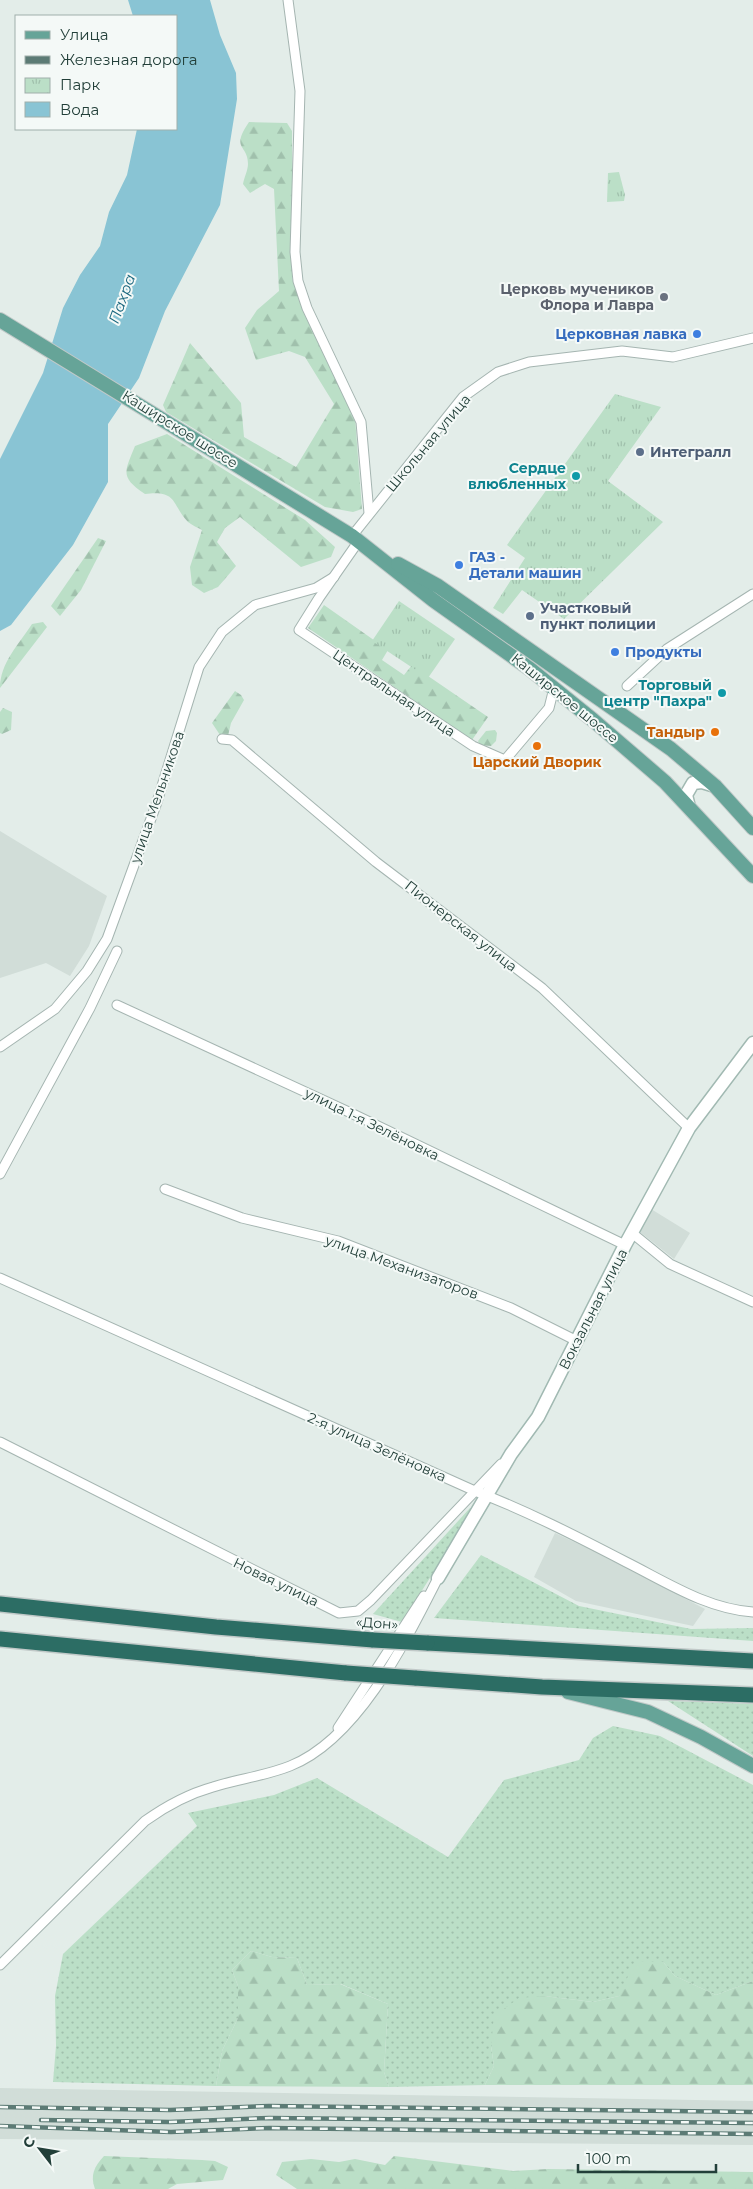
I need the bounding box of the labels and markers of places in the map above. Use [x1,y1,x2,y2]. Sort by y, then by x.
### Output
place label: Церковь мучеников Флора и Лавра [500,280,654,314]
marker: Церковь мучеников Флора и Лавра [658,291,670,303]
place label: Церковная лавка [555,325,687,343]
marker: Церковная лавка [691,328,703,340]
place label: Интегралл [650,443,731,461]
marker: Интегралл [634,446,646,458]
place label: Сердце влюбленных [468,459,567,493]
marker: Сердце влюбленных [570,470,582,482]
place label: ГАЗ - Детали машин [469,548,582,582]
marker: ГАЗ - Детали машин [453,559,465,571]
place label: Участковый пункт полиции [540,599,656,633]
marker: Участковый пункт полиции [524,610,536,622]
place label: Продукты [625,643,702,661]
marker: Продукты [609,646,621,658]
place label: Торговый центр "Пахра" [604,676,712,710]
marker: Торговый центр "Пахра" [716,687,728,699]
place label: Тандыр [647,723,705,741]
marker: Тандыр [709,726,721,738]
marker: Царский Дворик [531,740,543,752]
place label: Царский Дворик [472,753,602,771]

